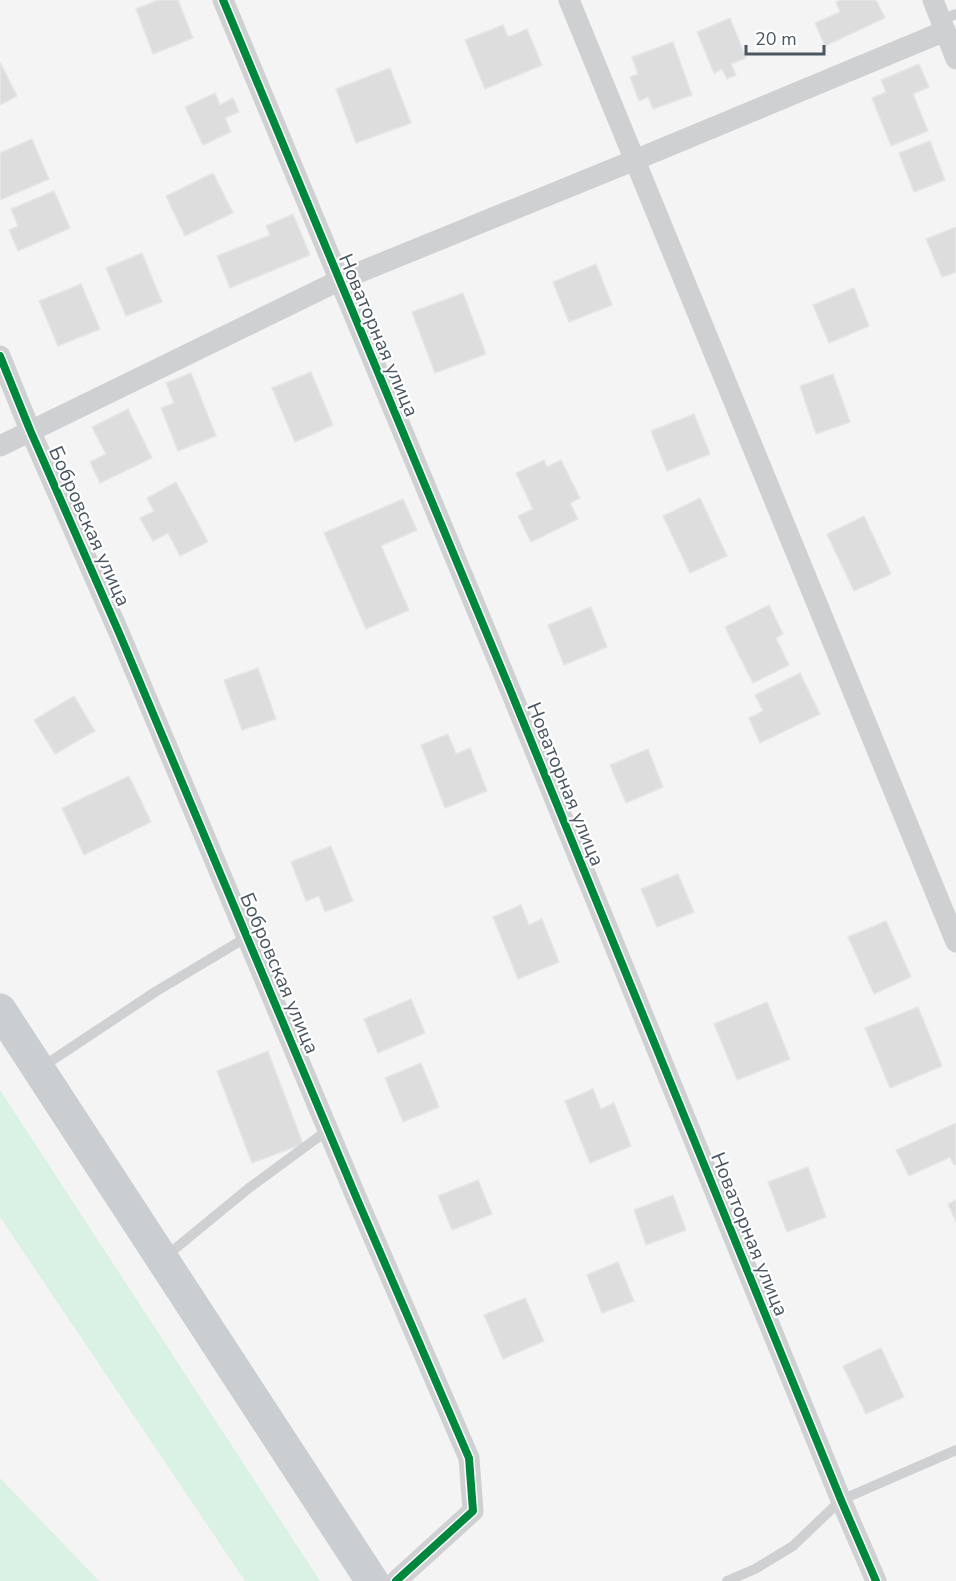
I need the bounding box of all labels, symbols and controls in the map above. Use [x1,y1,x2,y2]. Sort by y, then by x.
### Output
scale bar [746,18,824,56]
text: 20 m [755,27,797,51]
street label: Новаторная улица [332,250,425,421]
street label: Бобровская улица [42,442,137,610]
street label: Новаторная улица [520,698,611,870]
street label: Бобровская улица [233,889,326,1058]
street label: Новаторная улица [704,1148,795,1320]

